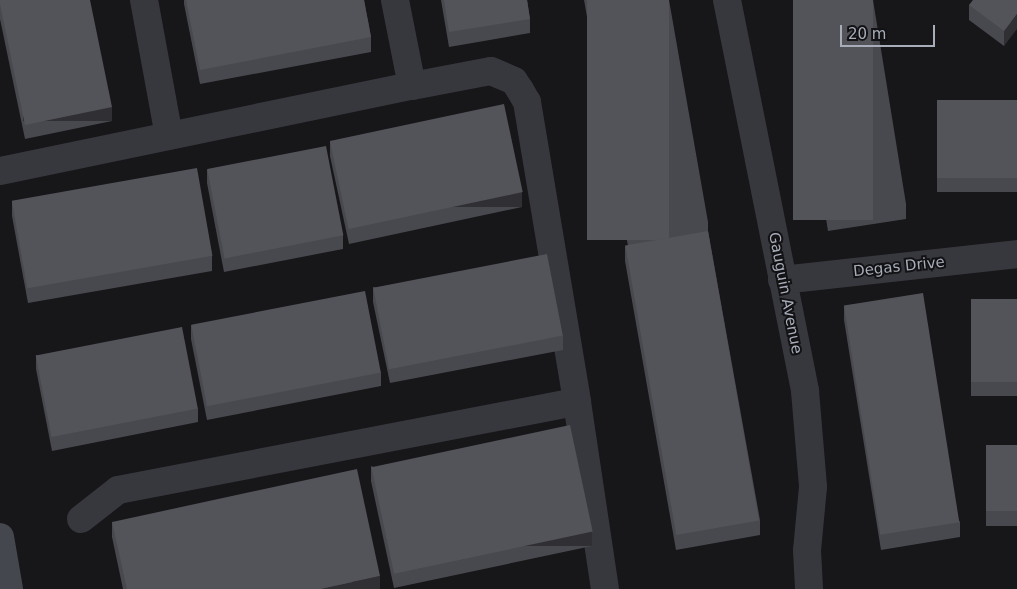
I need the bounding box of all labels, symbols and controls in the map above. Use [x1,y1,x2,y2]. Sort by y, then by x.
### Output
scale bar [842,15,937,47]
text: 20 m [848,25,886,43]
street label: Gauguin Avenue [764,231,806,355]
street label: Degas Drive [852,253,946,281]

